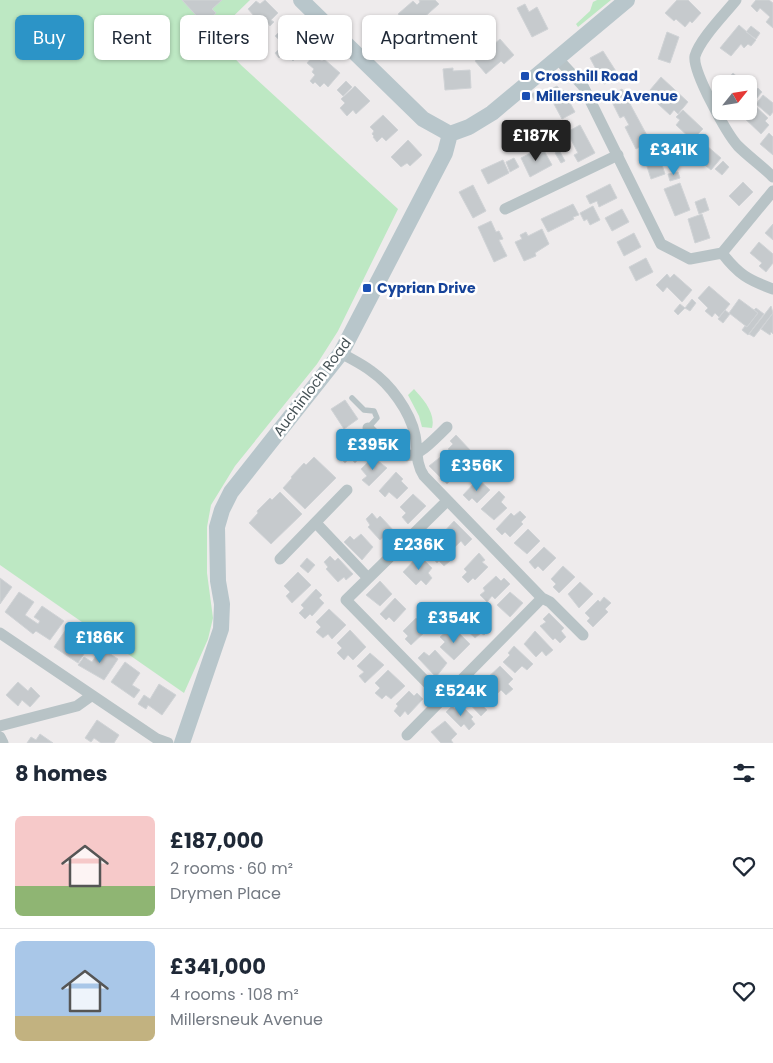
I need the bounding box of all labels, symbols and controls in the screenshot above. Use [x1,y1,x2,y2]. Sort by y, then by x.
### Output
chip: Buy [15,15,84,60]
chip: Rent [94,15,170,60]
chip: Filters [180,15,268,60]
chip: New [278,15,352,60]
chip: Apartment [362,15,496,60]
place label: Crosshill Road [535,66,638,86]
marker: Crosshill Road [519,70,531,82]
north arrow [712,75,758,120]
map controls [712,75,757,120]
place label: Millersneuk Avenue [536,86,678,106]
marker: Millersneuk Avenue [520,90,532,102]
pin: £187K [501,120,571,162]
text: £187K [513,124,559,147]
pin: £341K [639,134,709,176]
text: £341K [650,138,698,161]
place label: Cyprian Drive [377,278,476,298]
marker: Cyprian Drive [361,282,373,294]
street label: Auchinloch Road [268,334,356,440]
pin: £395K [338,428,408,471]
text: £395K [347,433,399,456]
pin: £356K [442,450,512,492]
text: £356K [451,454,503,477]
pin: £236K [384,528,454,571]
text: £236K [394,533,444,556]
pin: £354K [419,602,489,644]
text: £354K [428,606,480,629]
pin: £186K [65,622,135,664]
text: £186K [76,626,124,649]
pin: £524K [426,674,496,717]
text: £524K [435,679,487,702]
text: 8 homes [15,759,107,788]
icon: filters [730,759,758,787]
text: £187,000 [170,826,264,855]
icon: home [55,836,115,896]
icon: heart [730,852,758,880]
text: 2 rooms · 60 m² [170,857,293,880]
text: Drymen Place [170,882,281,905]
text: £341,000 [170,952,266,981]
icon: home [55,961,115,1021]
icon: heart [730,977,758,1005]
text: 4 rooms · 108 m² [170,983,299,1006]
text: Millersneuk Avenue [170,1008,323,1031]

